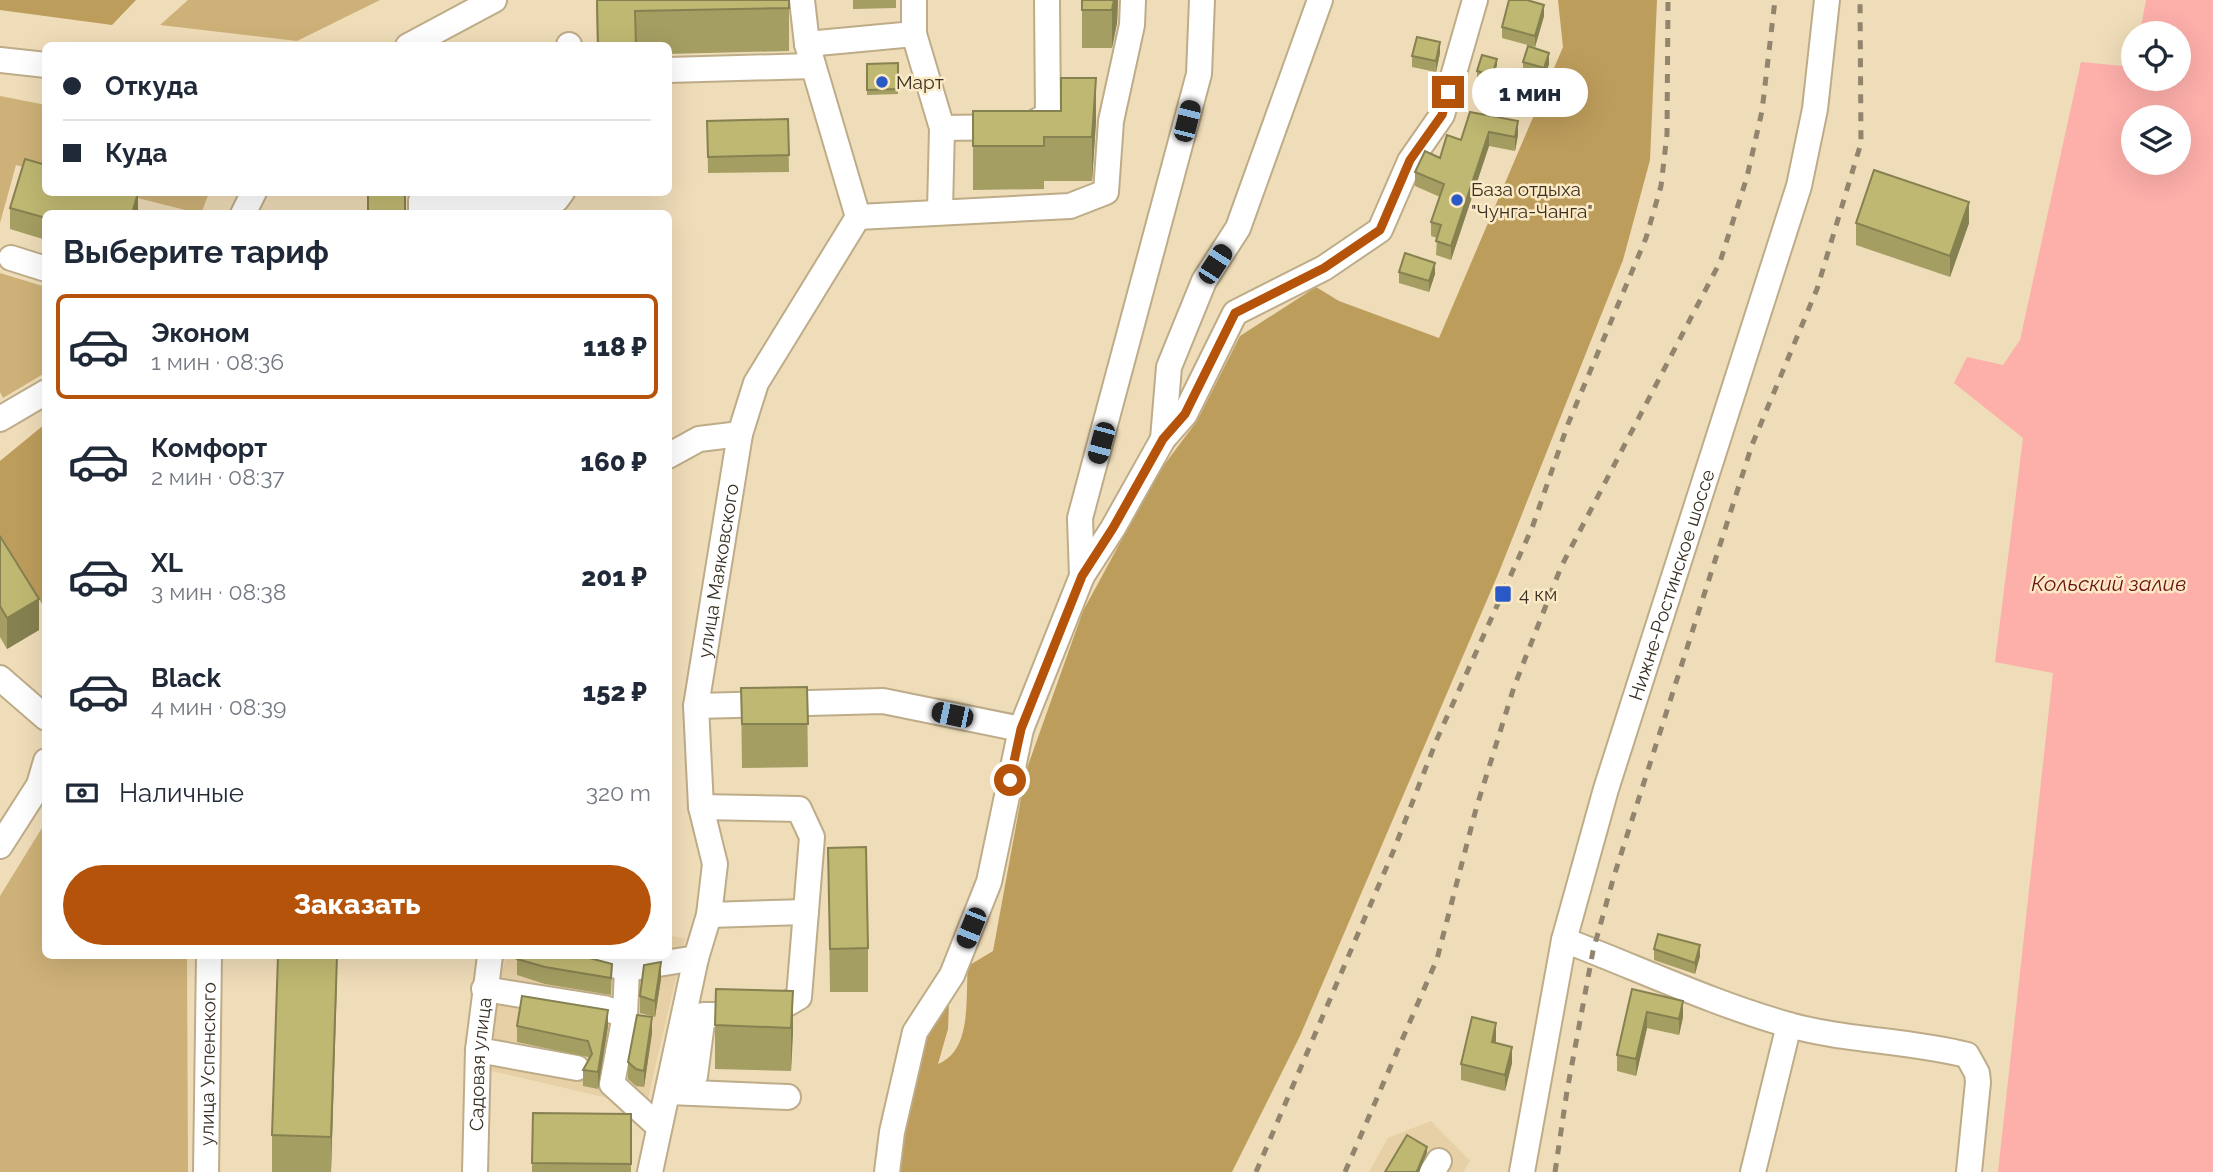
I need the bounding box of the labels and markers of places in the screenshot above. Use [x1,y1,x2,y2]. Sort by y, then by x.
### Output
place label: Март [896,71,944,93]
marker: Март [874,74,890,90]
place label: База отдыха "Чунга-Чанга" [1471,178,1593,222]
marker: База отдыха "Чунга-Чанга" [1449,192,1465,208]
place label: 4 км [1519,583,1557,605]
marker: 4 км [1493,584,1513,604]

